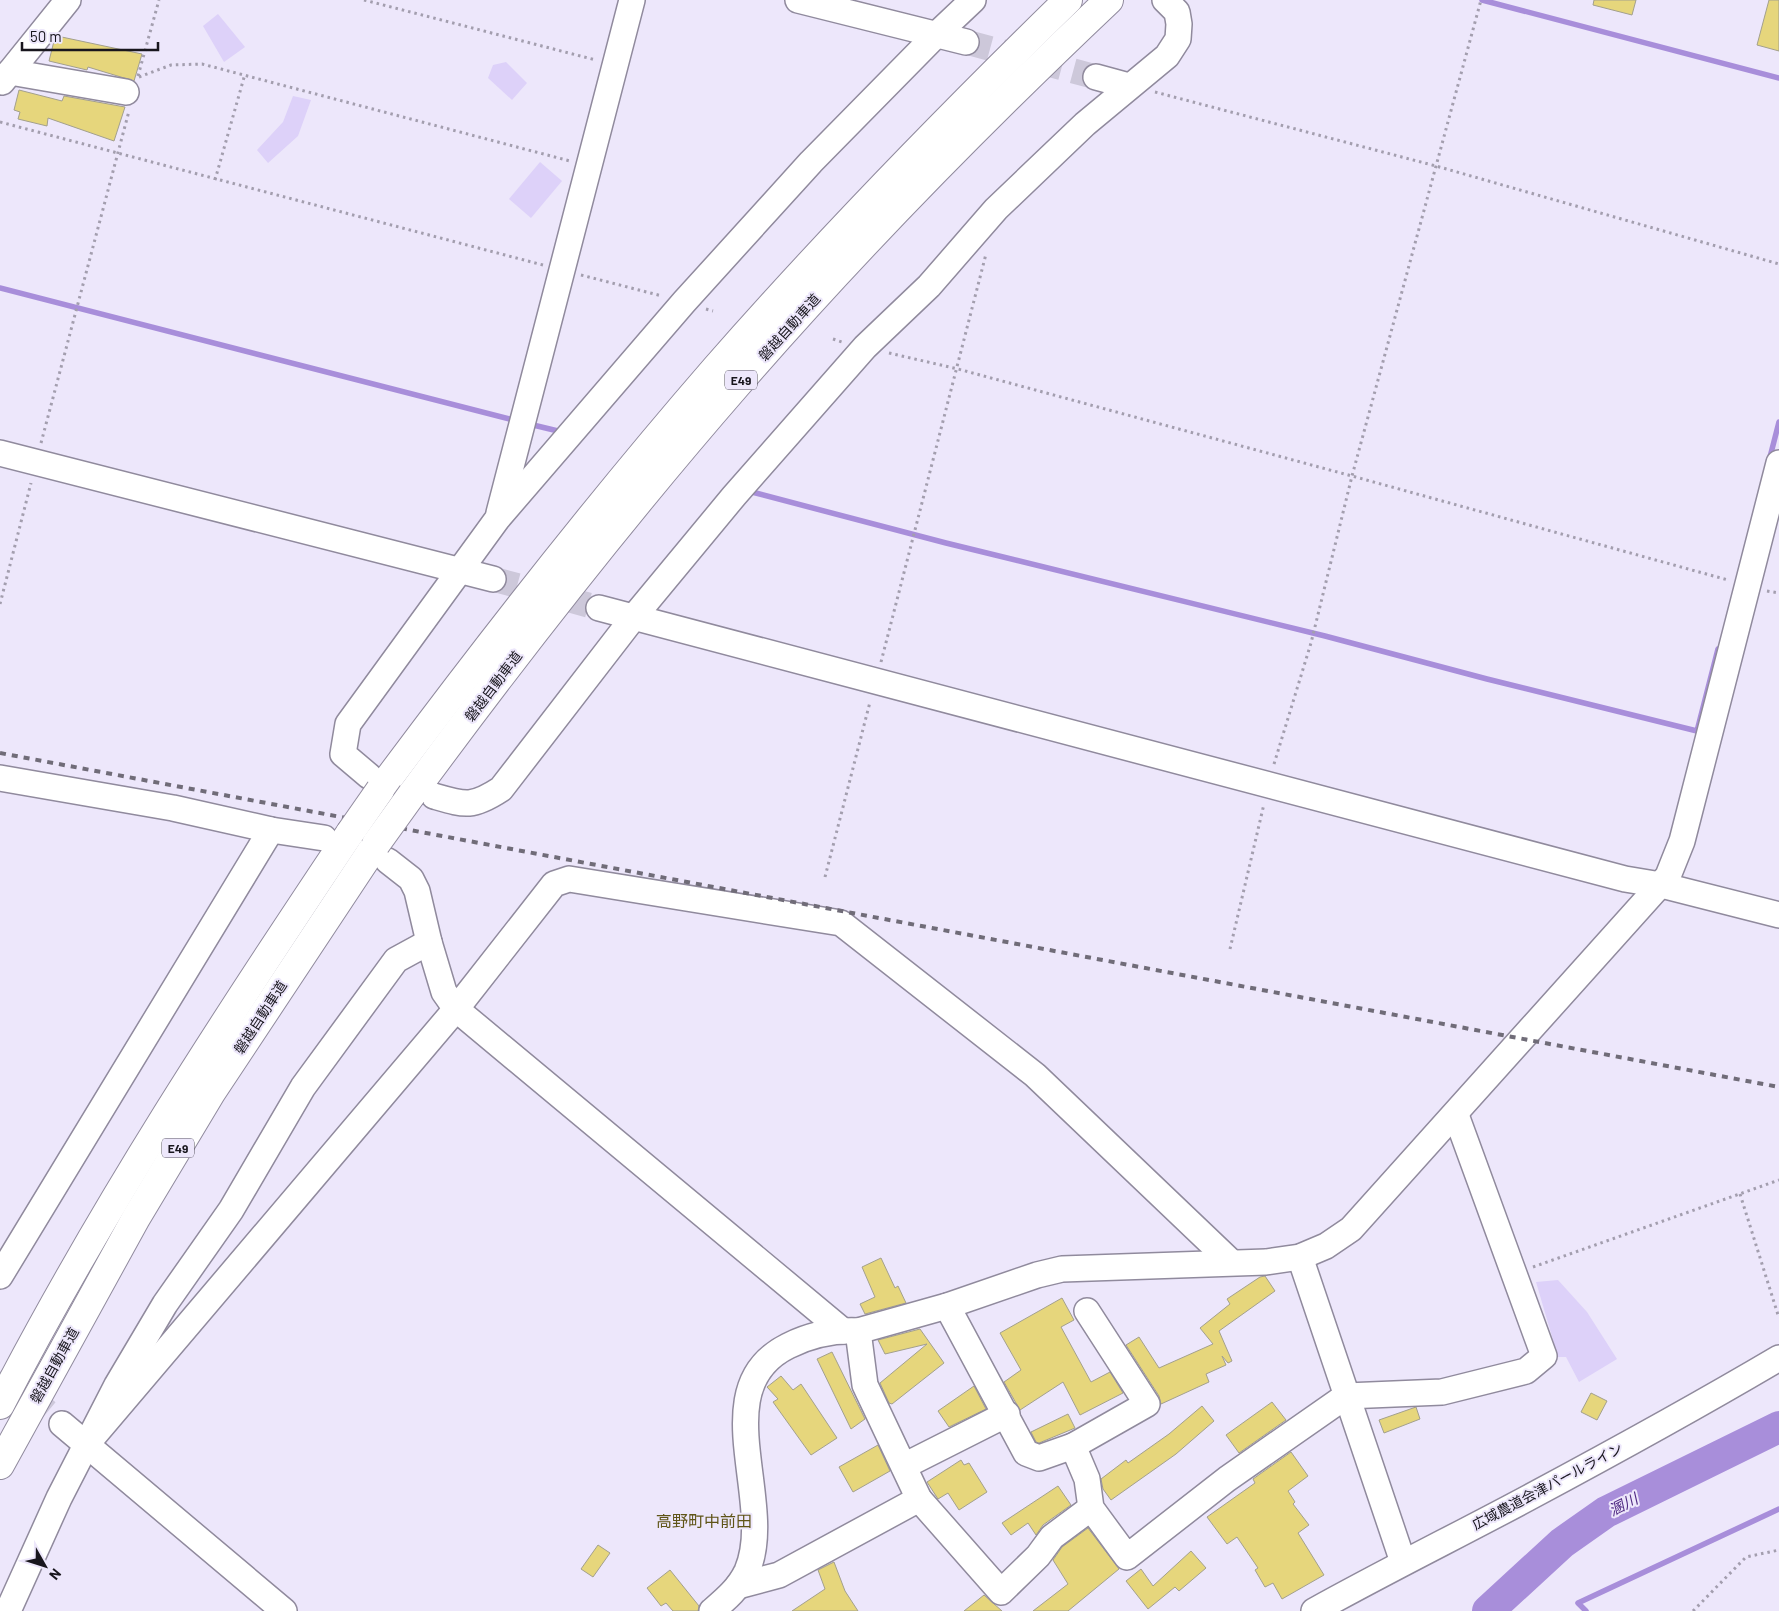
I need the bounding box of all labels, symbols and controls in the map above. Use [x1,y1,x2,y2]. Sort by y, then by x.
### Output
scale bar [22,20,159,52]
text: 50 m [30,27,62,45]
street label: 磐越自動車道 [755,290,823,364]
road number: E49 [725,370,757,390]
street label: 磐越自動車道 [461,647,525,725]
street label: 磐越自動車道 [230,977,290,1057]
road number: E49 [162,1138,194,1158]
street label: 磐越自動車道 [26,1324,82,1406]
street label: 広域農道会津パールライン [1469,1439,1625,1533]
water label: 溷川 [1606,1488,1642,1519]
district label: 高野町中前田 [656,1511,752,1530]
north arrow [20,1541,70,1591]
text: N [46,1566,65,1583]

